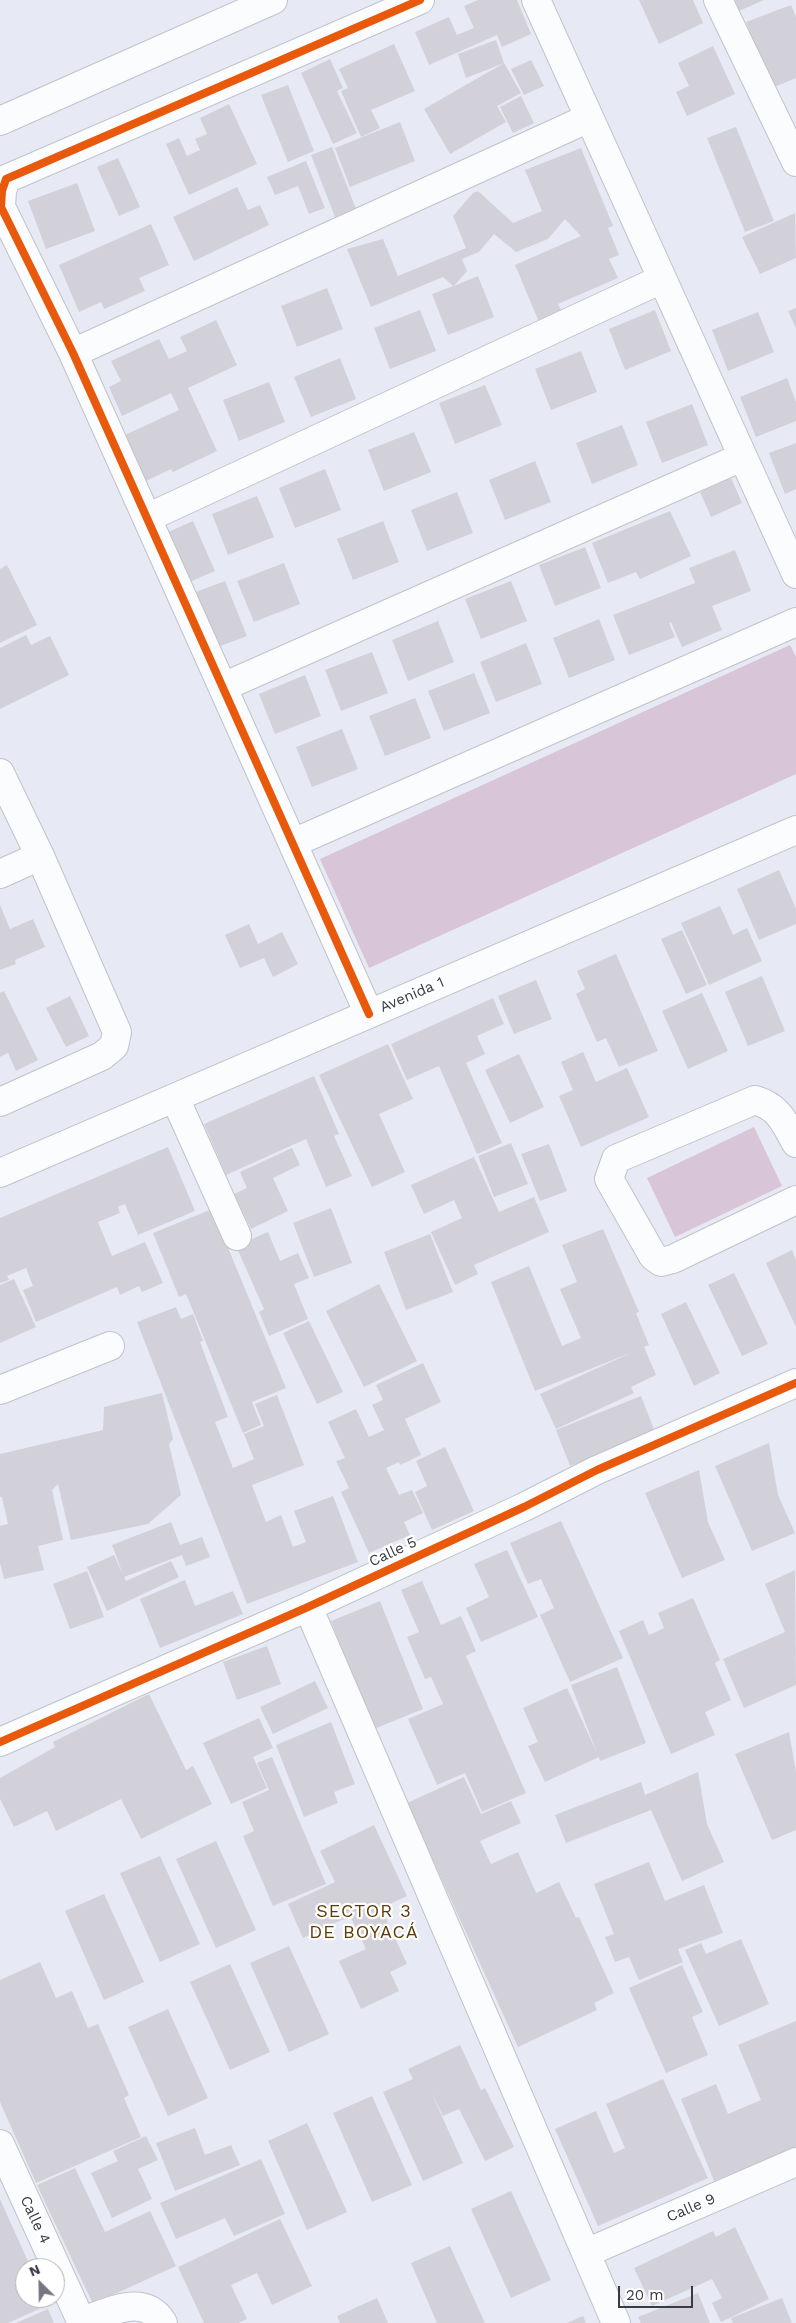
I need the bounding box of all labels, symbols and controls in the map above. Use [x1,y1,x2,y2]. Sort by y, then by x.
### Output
street label: Avenida 1 [377,973,447,1017]
street label: Calle 5 [366,1533,420,1571]
district label: SECTOR 3 DE BOYACÁ [308,1901,420,1944]
street label: Calle 9 [664,2190,718,2226]
street label: Calle 4 [16,2193,54,2247]
north arrow [15,2258,65,2308]
text: N [27,2261,42,2280]
scale bar [621,2276,696,2308]
text: 20 m [626,2286,664,2304]

